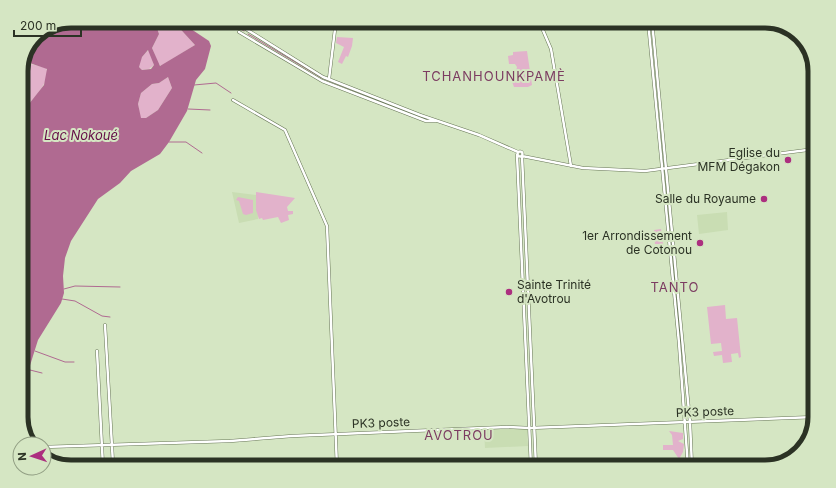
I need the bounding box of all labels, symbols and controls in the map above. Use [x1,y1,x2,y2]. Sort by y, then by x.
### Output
scale bar [14,12,81,38]
text: 200 m [20,18,56,33]
district label: TCHANHOUNKPAMÈ [422,68,566,84]
water label: Lac Nokoué [44,127,118,143]
place label: Eglise du MFM Dégakon [698,145,780,174]
marker: Eglise du MFM Dégakon [783,155,793,165]
place label: Salle du Royaume [655,191,756,206]
marker: Salle du Royaume [759,194,769,204]
place label: 1er Arrondissement de Cotonou [582,228,692,257]
marker: 1er Arrondissement de Cotonou [695,238,705,248]
place label: Sainte Trinité d'Avotrou [517,277,591,306]
district label: TANTO [651,279,700,295]
marker: Sainte Trinité d'Avotrou [504,287,514,297]
street label: PK3 poste [676,403,734,420]
street label: PK3 poste [352,414,410,431]
district label: AVOTROU [424,427,494,443]
north arrow [12,436,52,476]
text: N [15,452,29,461]

